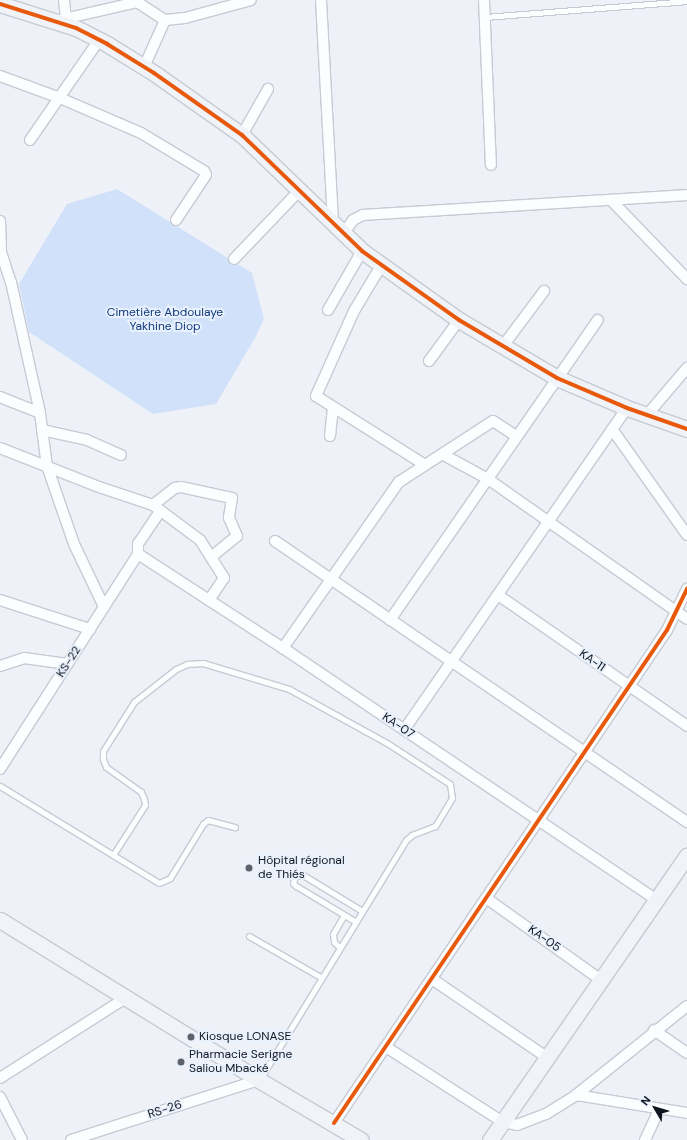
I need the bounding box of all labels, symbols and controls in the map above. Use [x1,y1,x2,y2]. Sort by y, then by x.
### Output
park label: Cimetière Abdoulaye Yakhine Diop [107,306,223,334]
street label: KS-22 [54,644,84,680]
street label: KA-11 [576,647,608,675]
street label: KA-07 [379,710,417,742]
place label: Hôpital régional de Thiés [258,854,345,882]
marker: Hôpital régional de Thiés [243,862,255,874]
street label: KA-05 [525,923,563,955]
place label: Kiosque LONASE [199,1030,291,1044]
marker: Kiosque LONASE [186,1032,196,1042]
place label: Pharmacie Serigne Saliou Mbacké [189,1048,292,1076]
marker: Pharmacie Serigne Saliou Mbacké [176,1057,186,1067]
north arrow [635,1088,675,1128]
text: N [638,1093,654,1108]
street label: RS-26 [146,1098,184,1122]

